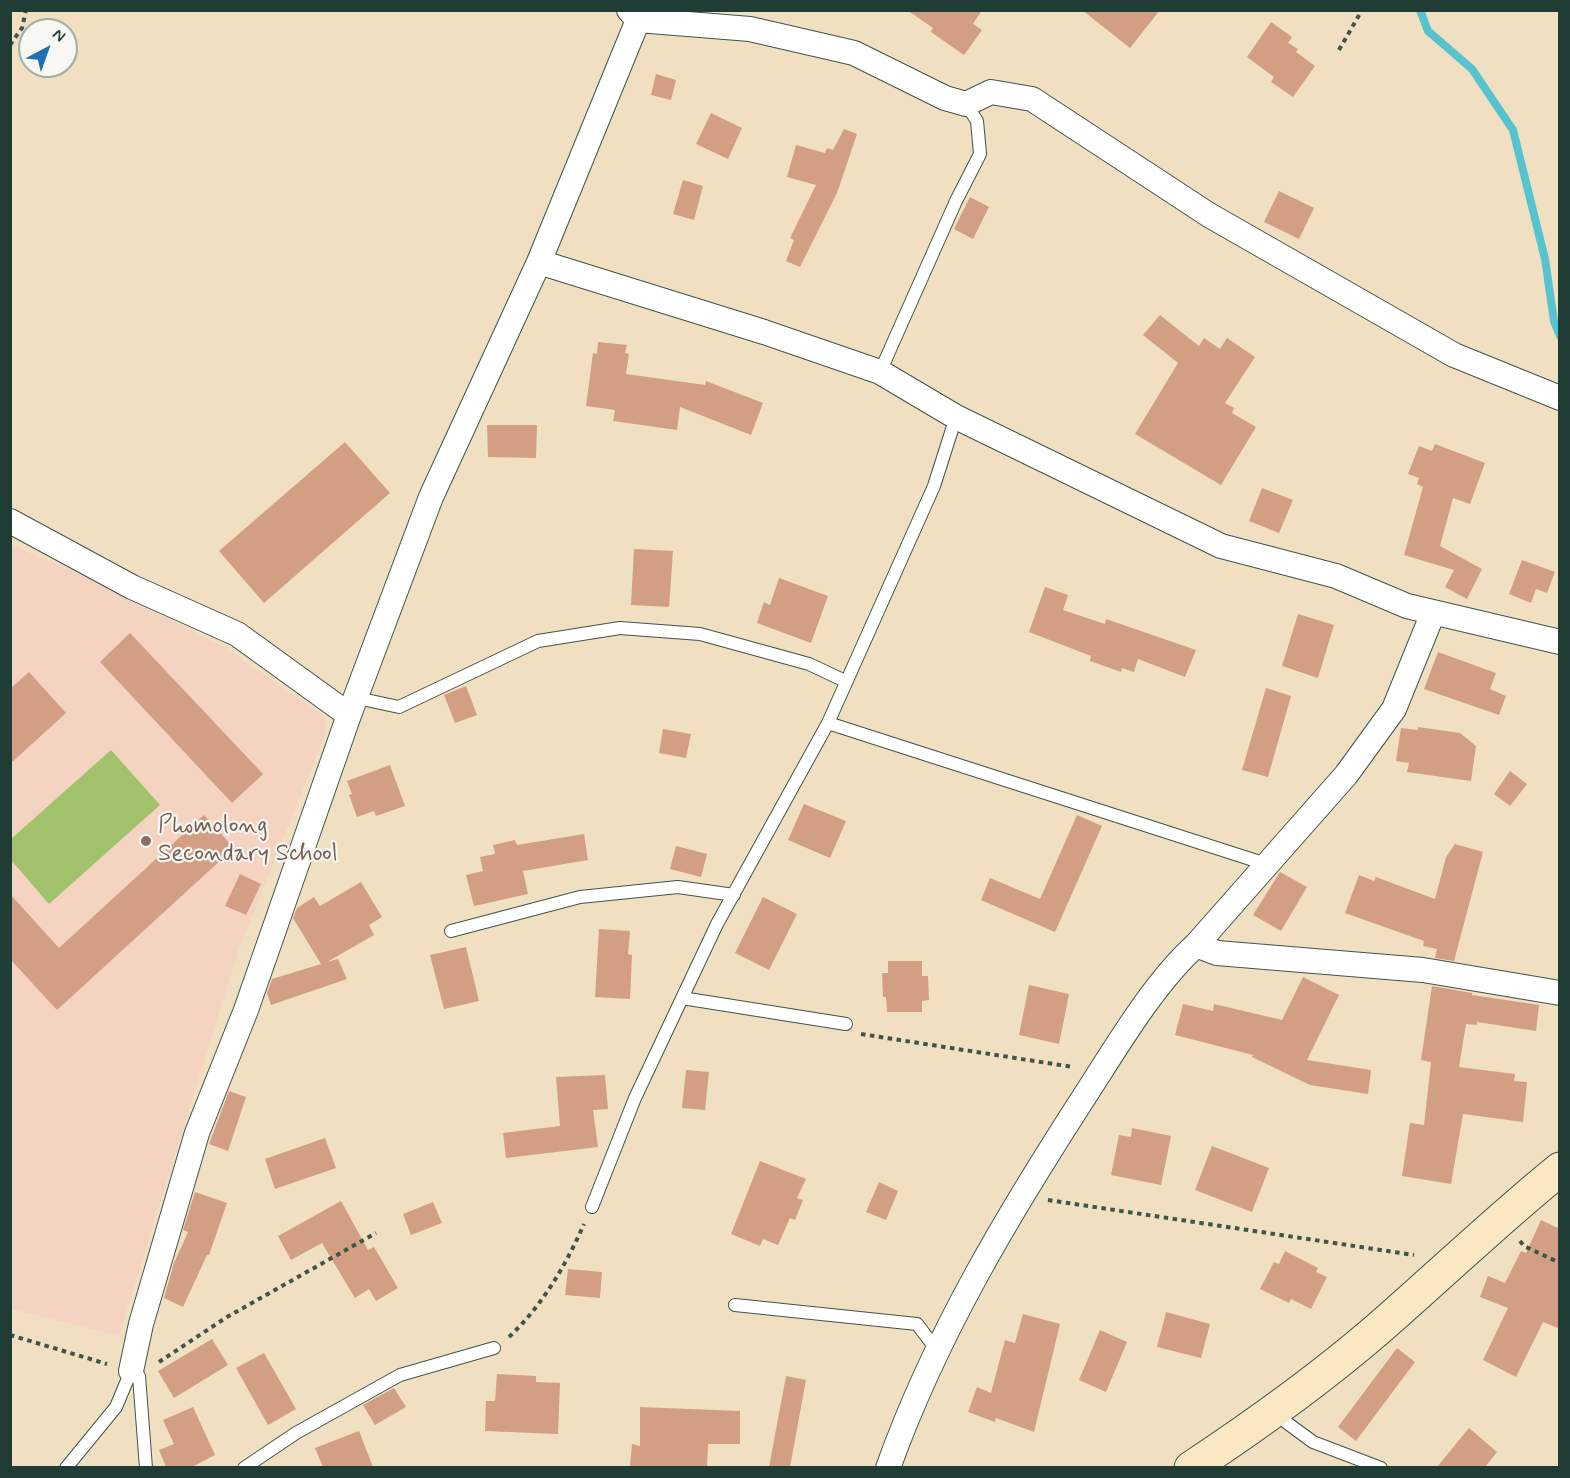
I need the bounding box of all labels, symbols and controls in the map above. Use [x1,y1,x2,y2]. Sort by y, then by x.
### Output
north arrow [18,18,78,78]
text: N [48,24,70,47]
place label: Phomolong Secondary School [158,813,338,869]
marker: Phomolong Secondary School [139,834,153,848]

